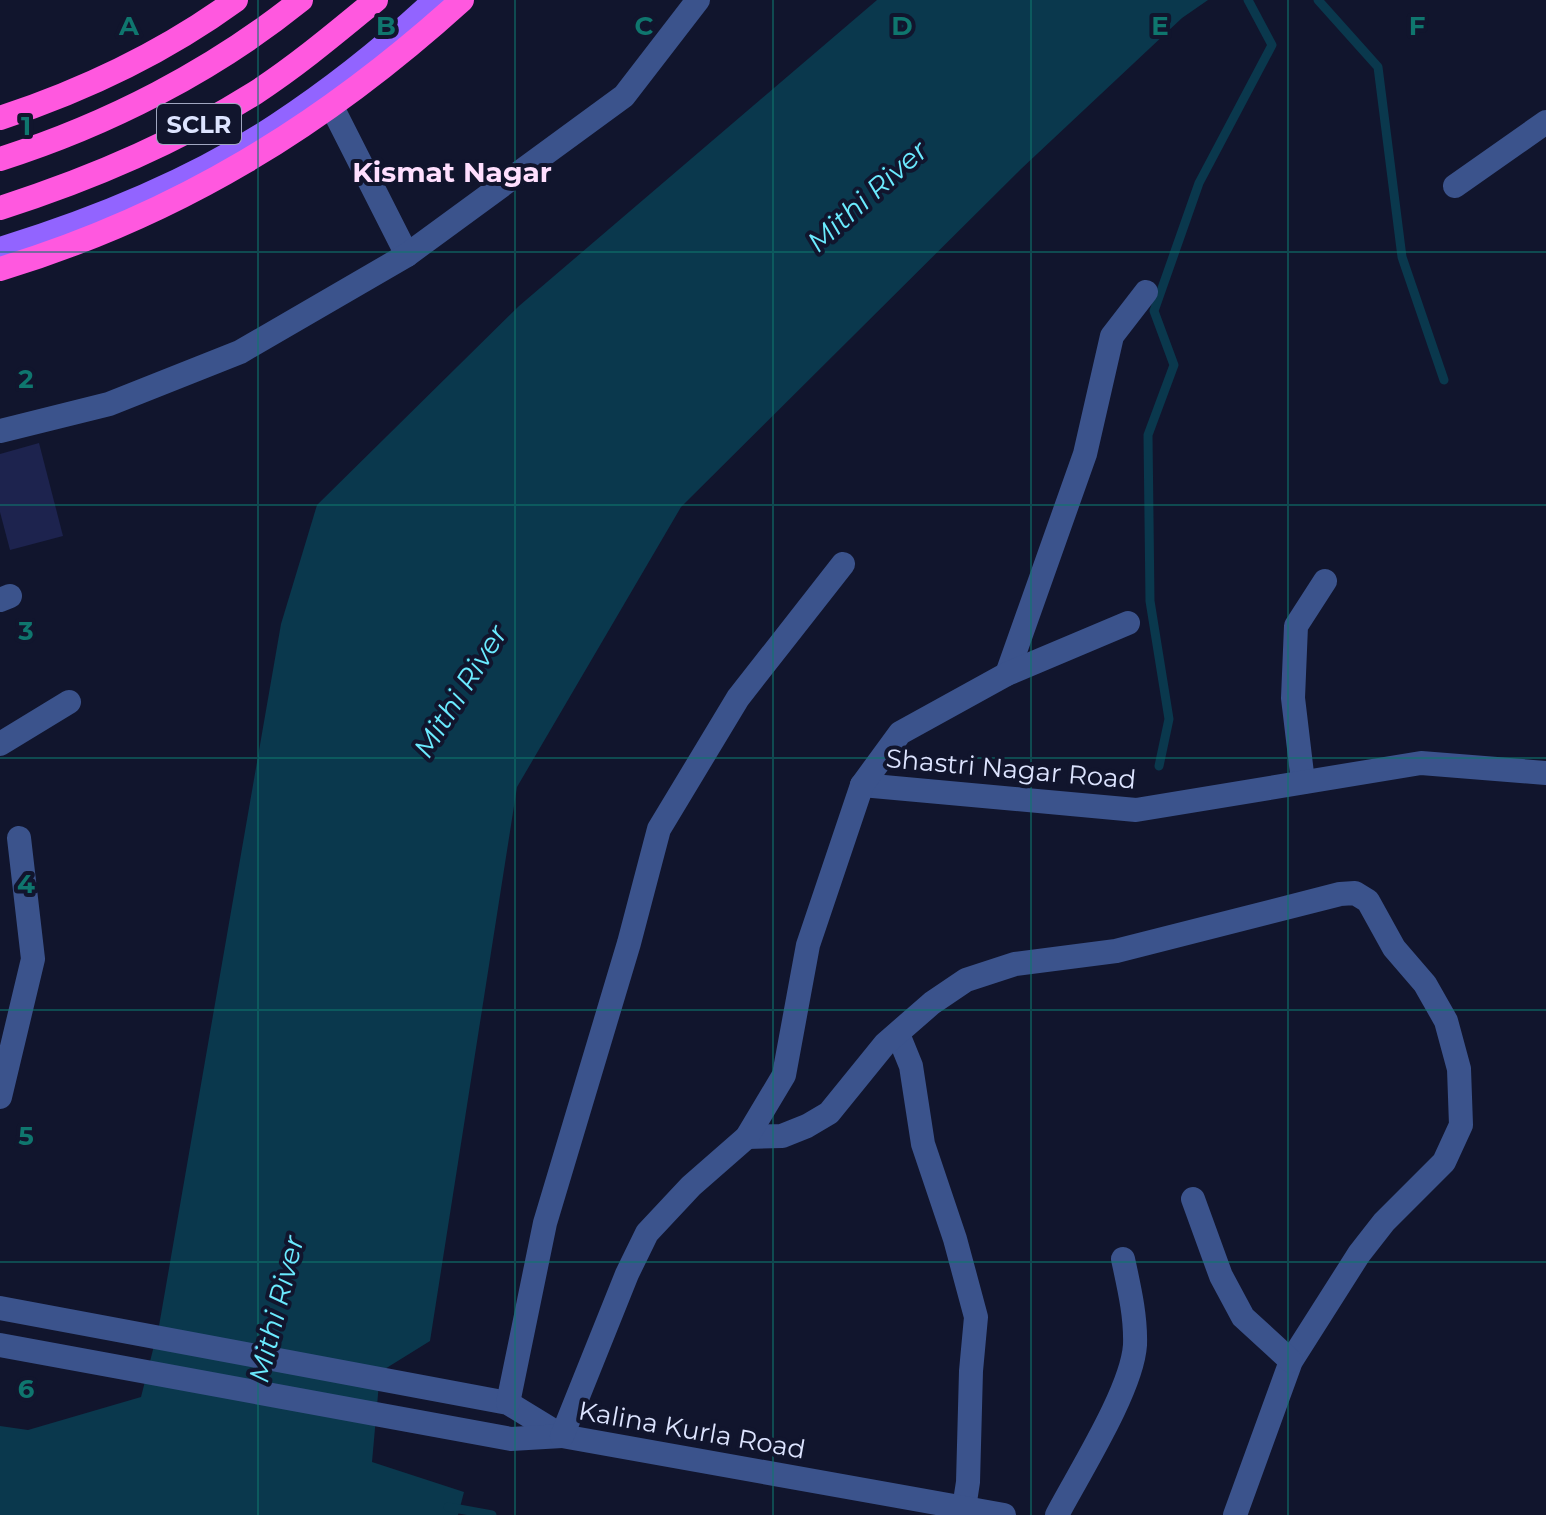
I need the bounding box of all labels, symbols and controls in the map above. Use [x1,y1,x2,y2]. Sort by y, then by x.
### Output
text: A [118,10,140,42]
text: B [376,10,396,42]
text: C [635,10,654,42]
text: D [891,10,913,42]
text: E [1151,10,1169,42]
text: F [1409,10,1425,42]
road number: SCLR [157,104,241,144]
text: 1 [21,110,31,142]
water label: Mithi River [800,133,935,259]
district label: Kismat Nagar [352,155,552,189]
text: 2 [18,363,34,395]
text: 3 [17,615,34,647]
water label: Mithi River [406,618,515,764]
street label: Shastri Nagar Road [885,742,1137,796]
text: 4 [17,868,35,900]
text: 5 [18,1120,34,1152]
water label: Mithi River [241,1231,311,1386]
text: 6 [18,1373,35,1405]
street label: Kalina Kurla Road [576,1394,808,1466]

